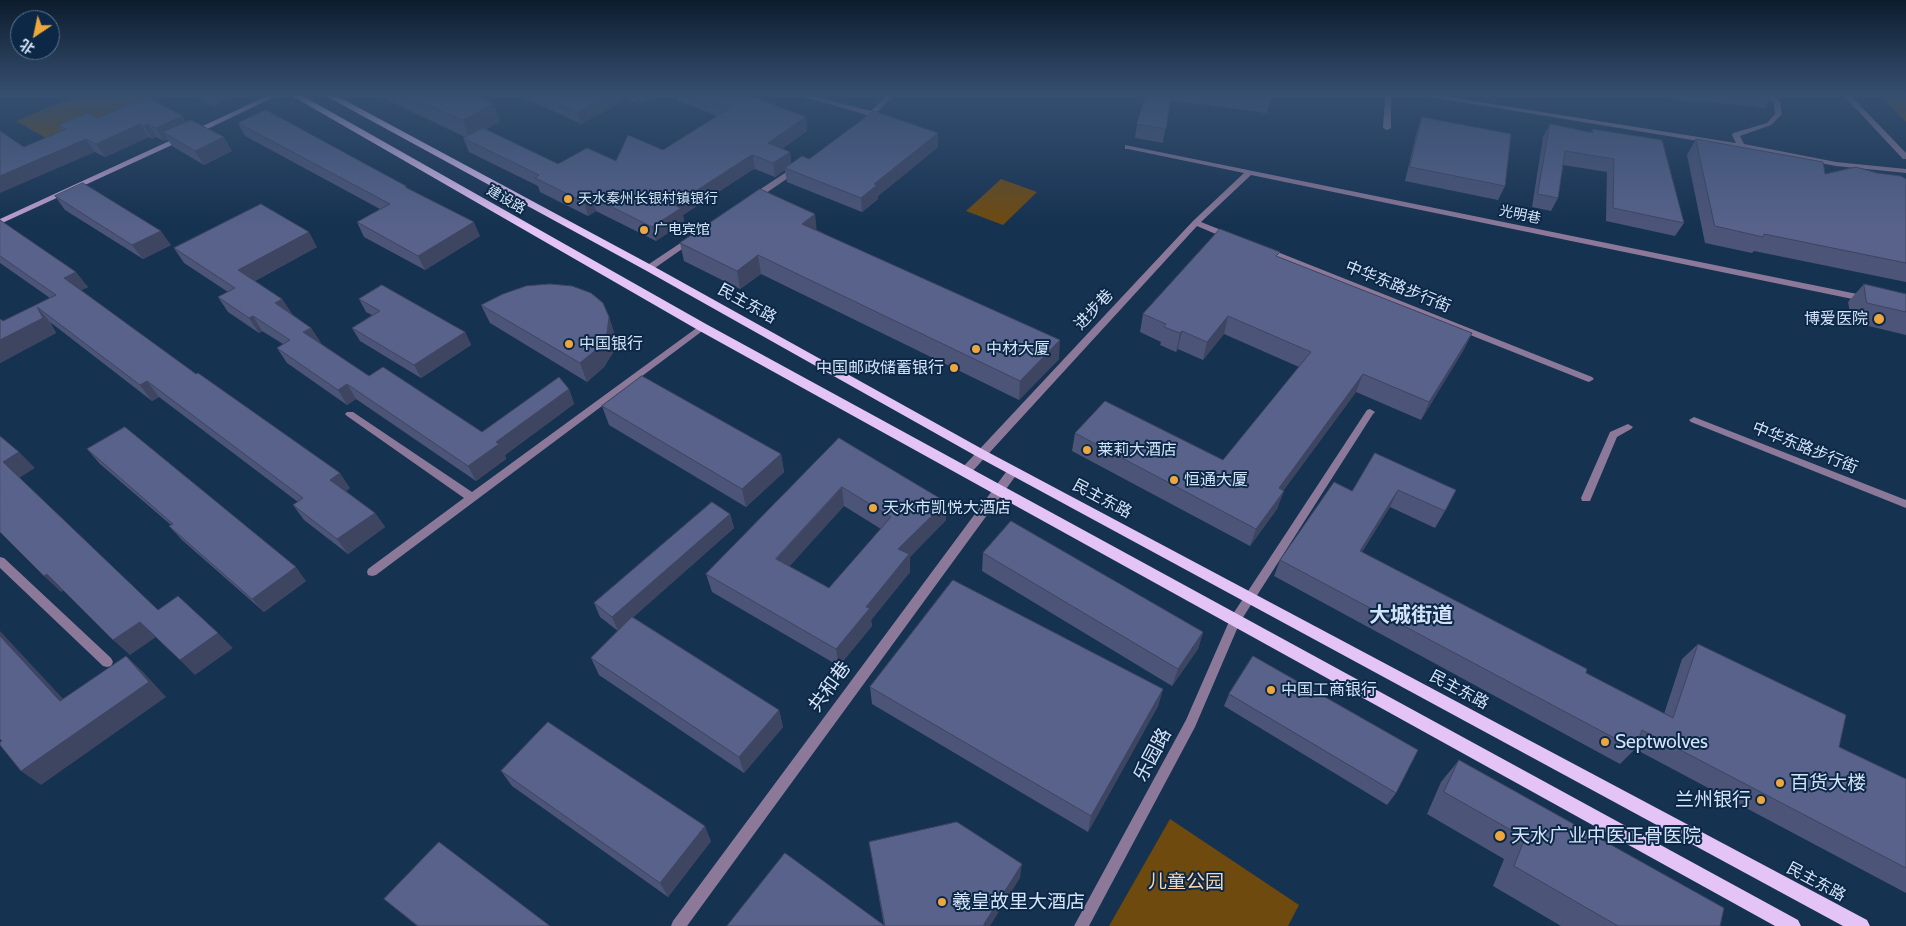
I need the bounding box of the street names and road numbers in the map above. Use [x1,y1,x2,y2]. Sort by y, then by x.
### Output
street label: 建设路 [484,182,528,218]
street label: 光明巷 [1498,202,1542,228]
street label: 中华东路步行街 [1342,257,1454,317]
street label: 民主东路 [714,280,780,328]
street label: 进步巷 [1071,286,1117,334]
street label: 中华东路步行街 [1749,418,1861,478]
street label: 民主东路 [1069,476,1135,522]
street label: 共和巷 [804,657,856,717]
street label: 民主东路 [1426,667,1492,713]
street label: 乐园路 [1130,724,1176,786]
street label: 民主东路 [1783,859,1849,905]

